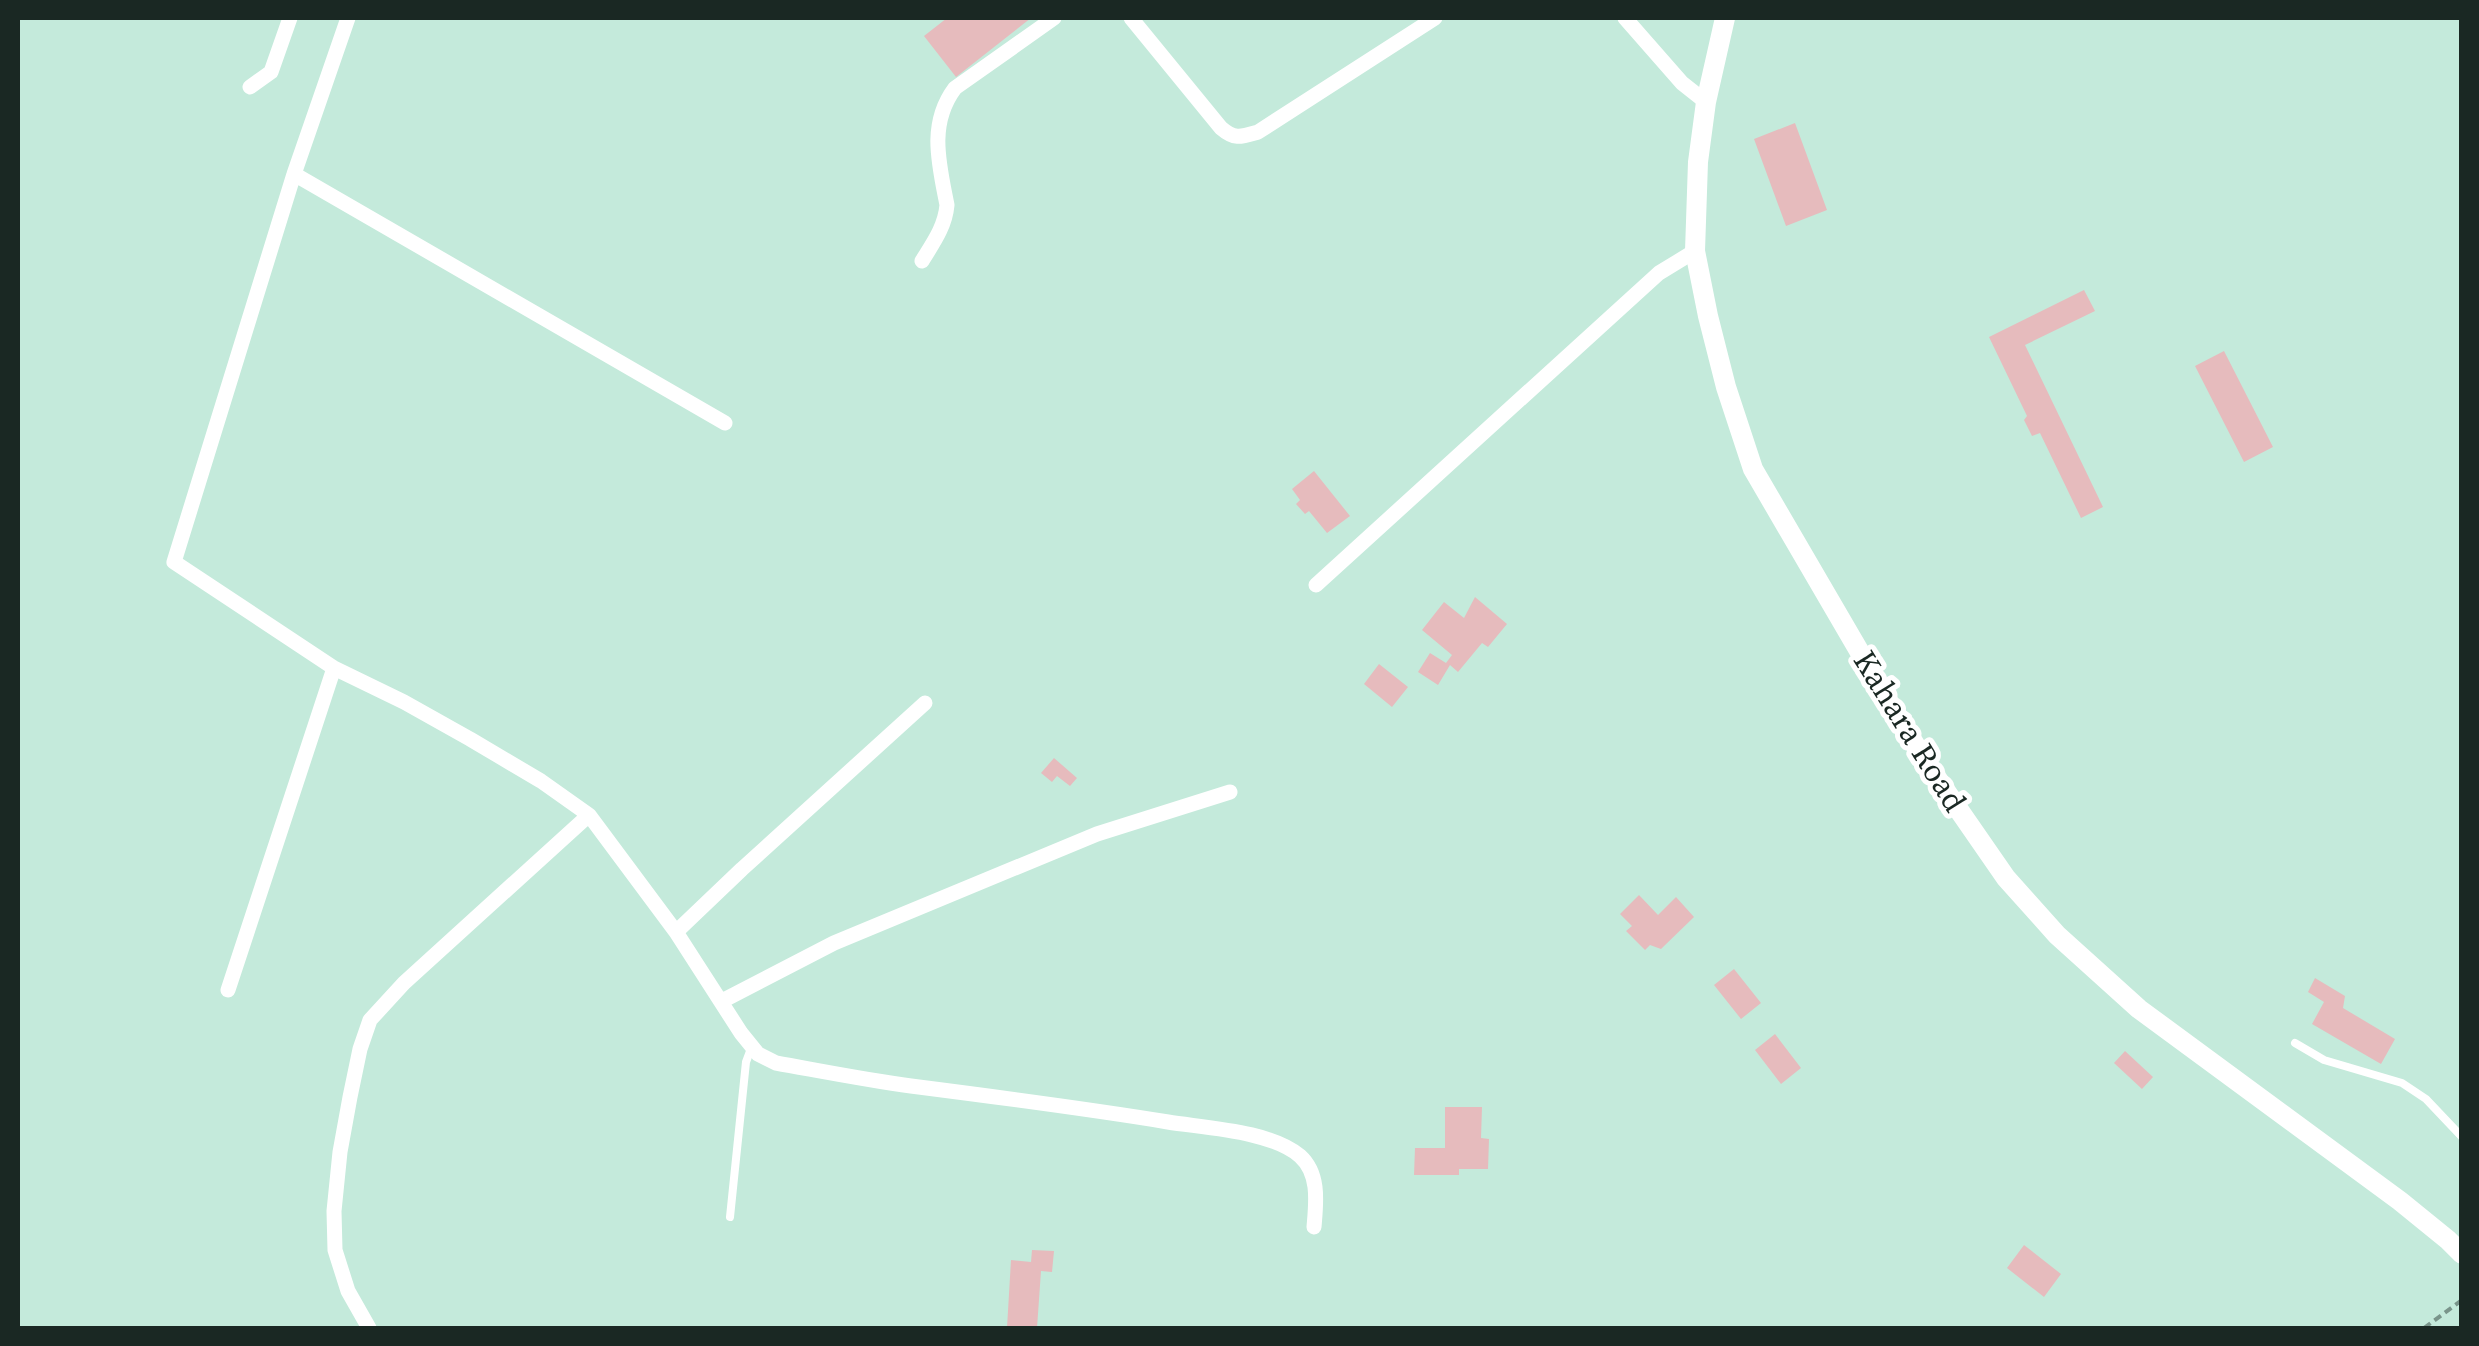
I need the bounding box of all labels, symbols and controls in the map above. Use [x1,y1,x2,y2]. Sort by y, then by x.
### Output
street label: Kahara Road [1843,642,1977,820]

